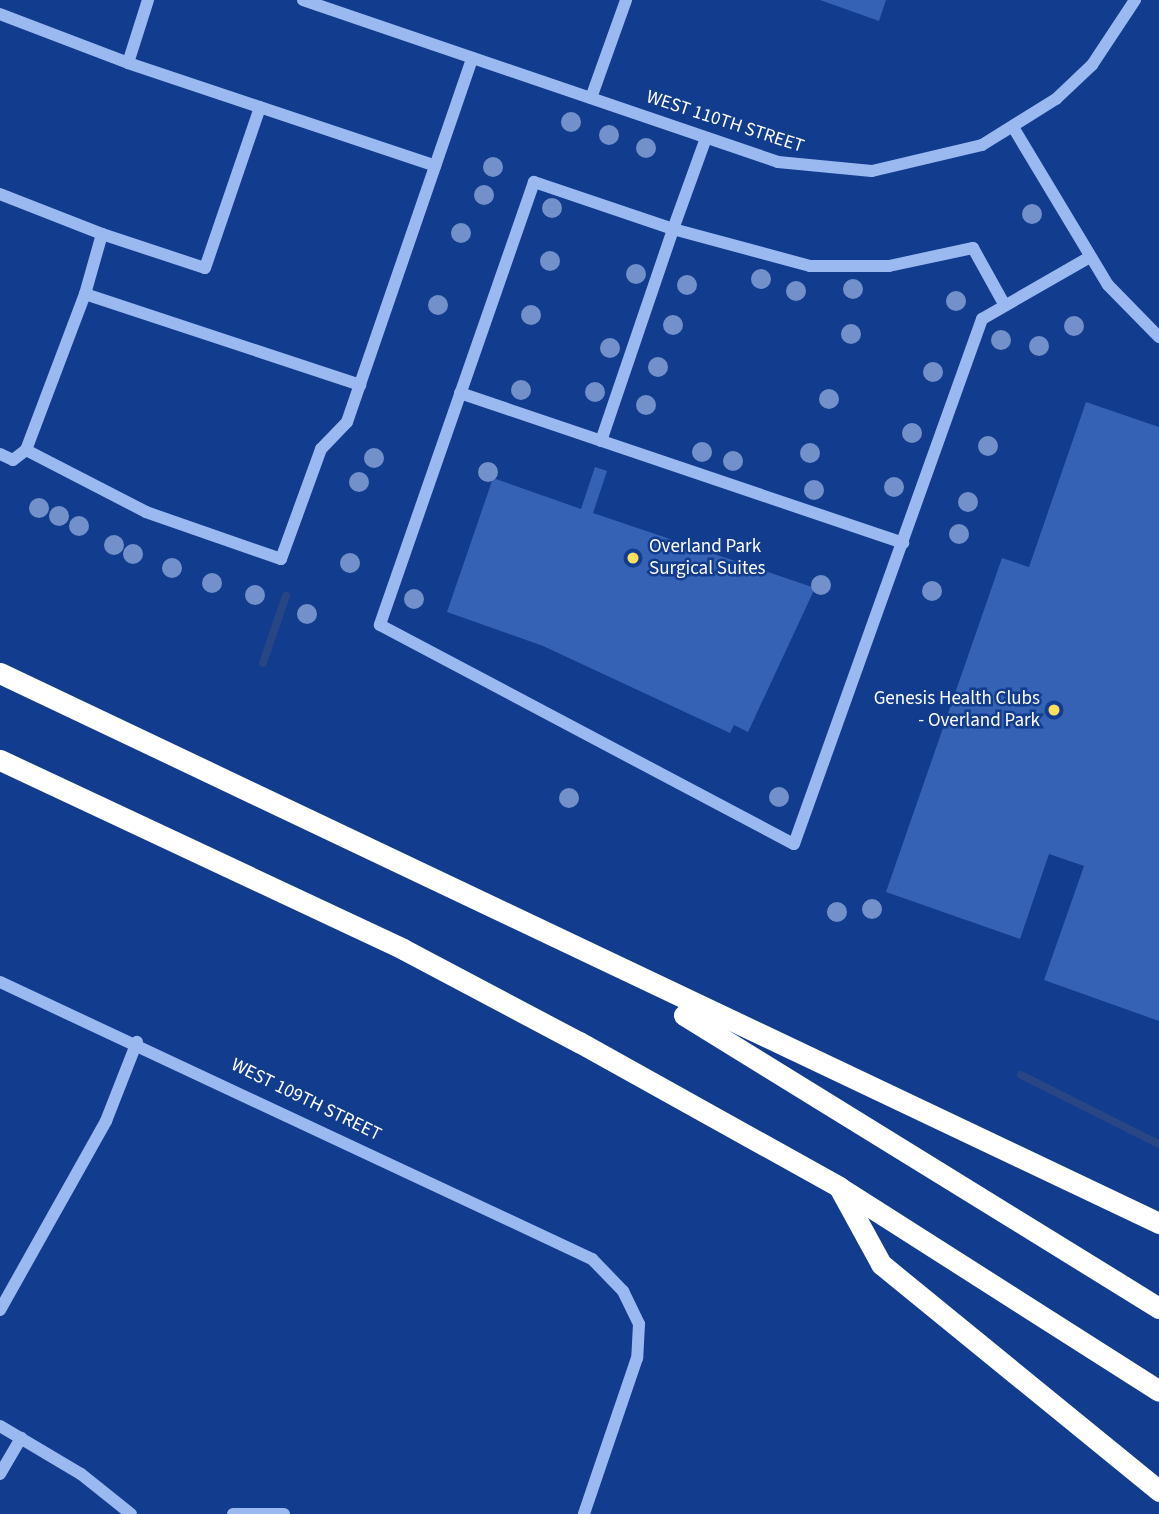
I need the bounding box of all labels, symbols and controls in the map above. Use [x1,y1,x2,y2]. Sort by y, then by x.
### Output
street label: WEST 110TH STREET [643,86,807,158]
place label: Overland Park Surgical Suites [649,536,766,580]
marker: Overland Park Surgical Suites [623,548,643,568]
place label: Genesis Health Clubs - Overland Park [874,688,1040,732]
marker: Genesis Health Clubs - Overland Park [1046,702,1062,718]
street label: WEST 109TH STREET [227,1054,385,1146]

